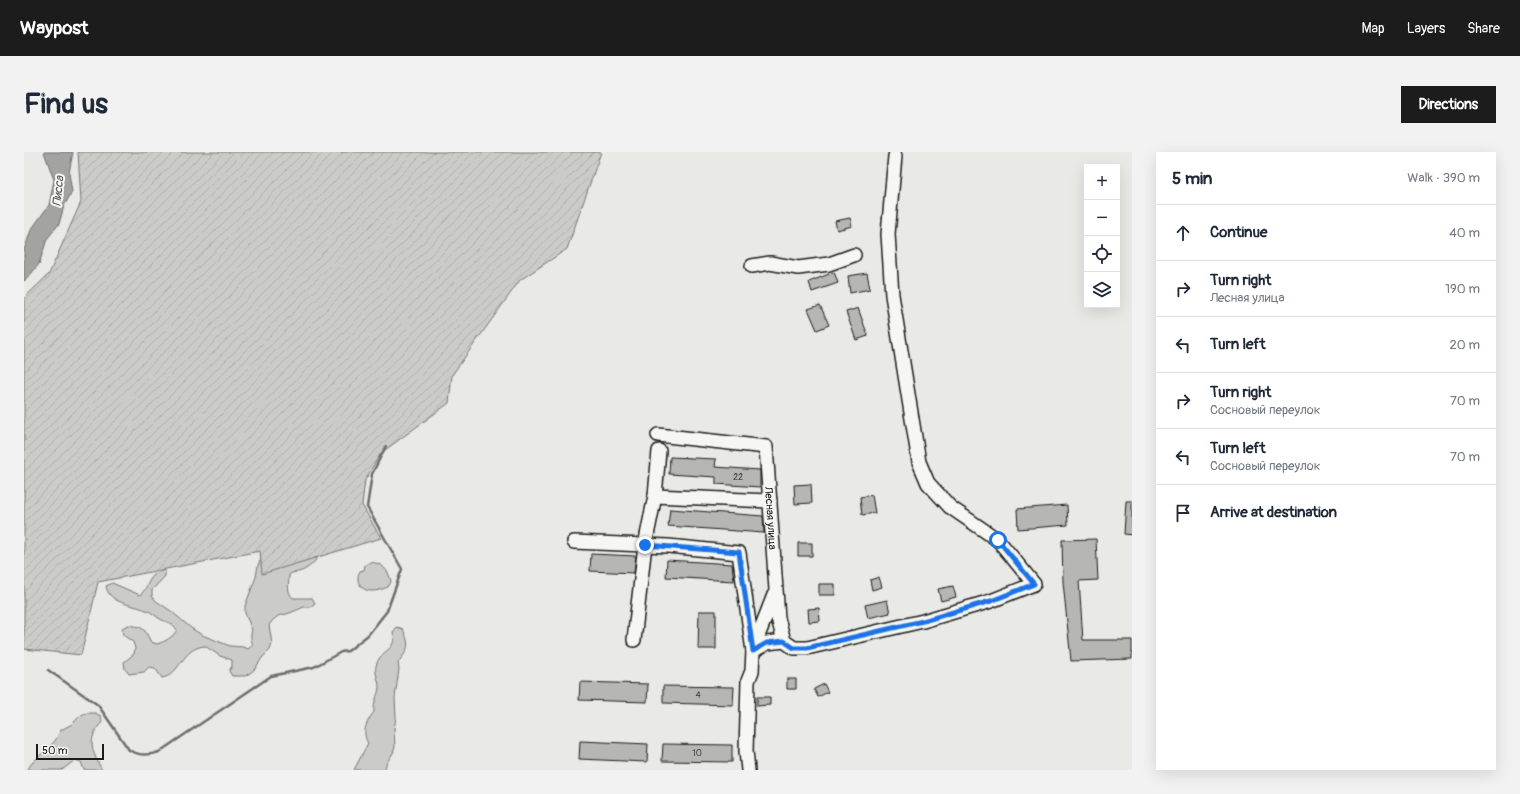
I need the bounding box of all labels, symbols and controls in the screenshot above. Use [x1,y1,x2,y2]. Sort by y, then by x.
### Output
text: Waypost [20,16,89,40]
text: Map [1362,20,1385,37]
text: Layers [1407,20,1445,37]
text: Share [1467,20,1500,37]
button: Directions [1401,86,1496,123]
text: Find us [24,87,108,122]
map controls [1084,164,1120,308]
button: + [1084,164,1120,200]
text: 5 min [1172,168,1212,189]
text: Walk · 390 m [1407,170,1480,186]
water label: Писса [49,174,68,207]
button: − [1084,200,1120,236]
icon: ahead [1172,222,1194,244]
text: Continue [1210,223,1268,242]
text: 40 m [1449,225,1480,241]
button: locate [1084,236,1120,272]
text: Turn right [1210,271,1271,290]
button: layers [1084,272,1120,308]
icon: right [1172,278,1194,300]
text: 190 m [1445,281,1480,297]
text: Лесная улица [1210,290,1285,306]
icon: left [1172,334,1194,356]
text: Turn left [1210,335,1266,354]
text: 20 m [1449,337,1480,353]
text: Turn right [1210,383,1271,402]
icon: right [1172,390,1194,412]
text: 70 m [1450,393,1480,409]
text: Сосновый переулок [1210,402,1321,418]
text: Turn left [1210,439,1266,458]
icon: left [1172,446,1194,468]
text: 70 m [1450,449,1480,465]
text: Сосновый переулок [1210,458,1321,474]
house number: 22 [733,472,743,483]
street label: Лесная улица [762,485,779,550]
icon: arrive [1172,502,1194,524]
text: Arrive at destination [1210,503,1337,522]
route start [989,531,1007,549]
route end [636,536,654,554]
house number: 4 [695,690,701,701]
scale bar [36,742,104,761]
text: 50 m [42,744,68,757]
house number: 10 [692,748,702,759]

